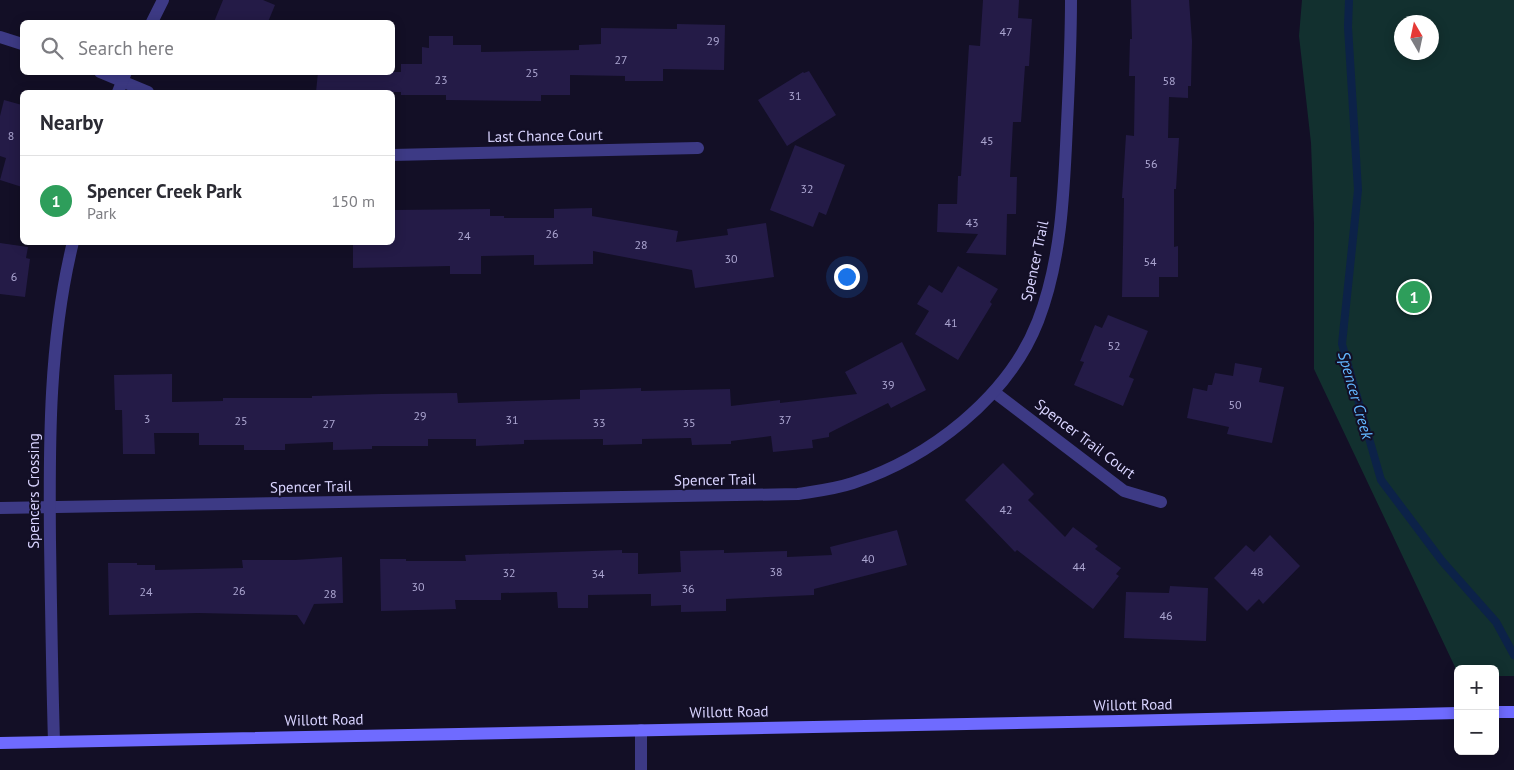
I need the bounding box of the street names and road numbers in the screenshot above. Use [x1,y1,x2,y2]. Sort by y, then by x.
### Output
street label: Last Chance Court [487,125,603,146]
street label: Spencer Trail [1017,218,1052,303]
street label: Spencer Trail Court [1031,395,1139,483]
street label: Spencers Crossing [24,433,43,549]
street label: Spencer Trail [674,469,757,490]
street label: Spencer Trail [270,476,353,497]
street label: Willott Road [1093,694,1173,715]
street label: Willott Road [689,701,769,722]
street label: Willott Road [284,709,364,730]

